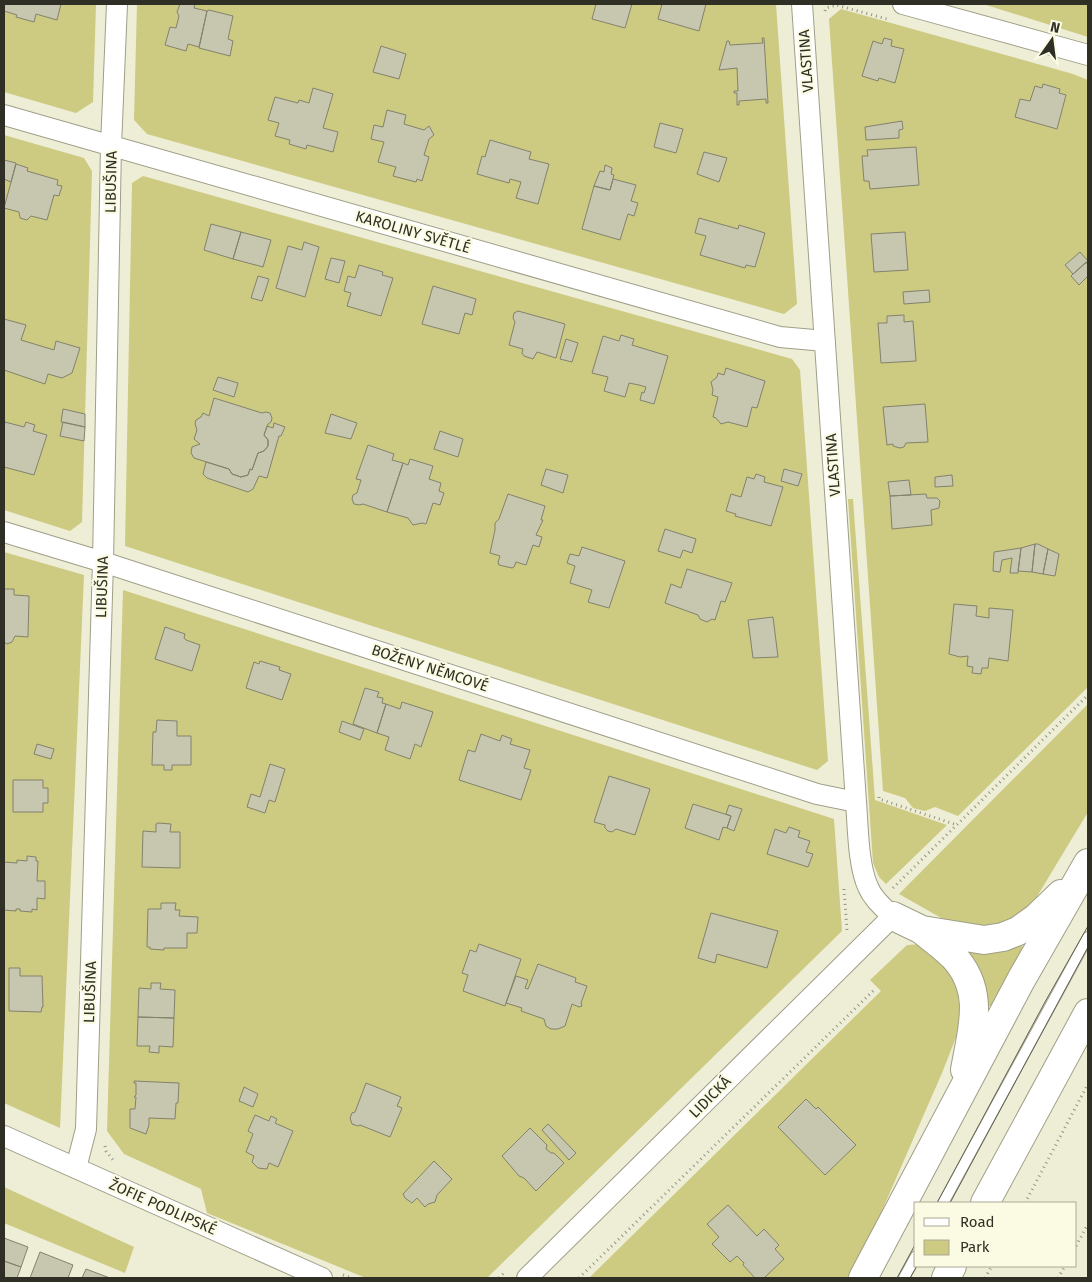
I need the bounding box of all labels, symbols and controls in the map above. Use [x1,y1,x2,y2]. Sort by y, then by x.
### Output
north arrow [1027,15,1077,65]
text: N [1048,18,1062,37]
street label: VLASTINA [795,28,817,93]
street label: LIBUŠINA [101,150,121,213]
street label: KAROLINY SVĚTLÉ [354,207,472,257]
street label: VLASTINA [822,432,844,497]
street label: LIBUŠINA [92,555,112,618]
street label: BOŽENY NĚMCOVÉ [369,641,491,695]
street label: LIBUŠINA [80,960,100,1023]
street label: LIDICKÁ [685,1072,735,1122]
street label: ŽOFIE PODLIPSKÉ [106,1175,220,1239]
legend [914,1202,1077,1267]
text: Road [960,1213,995,1231]
text: Park [960,1238,990,1256]

